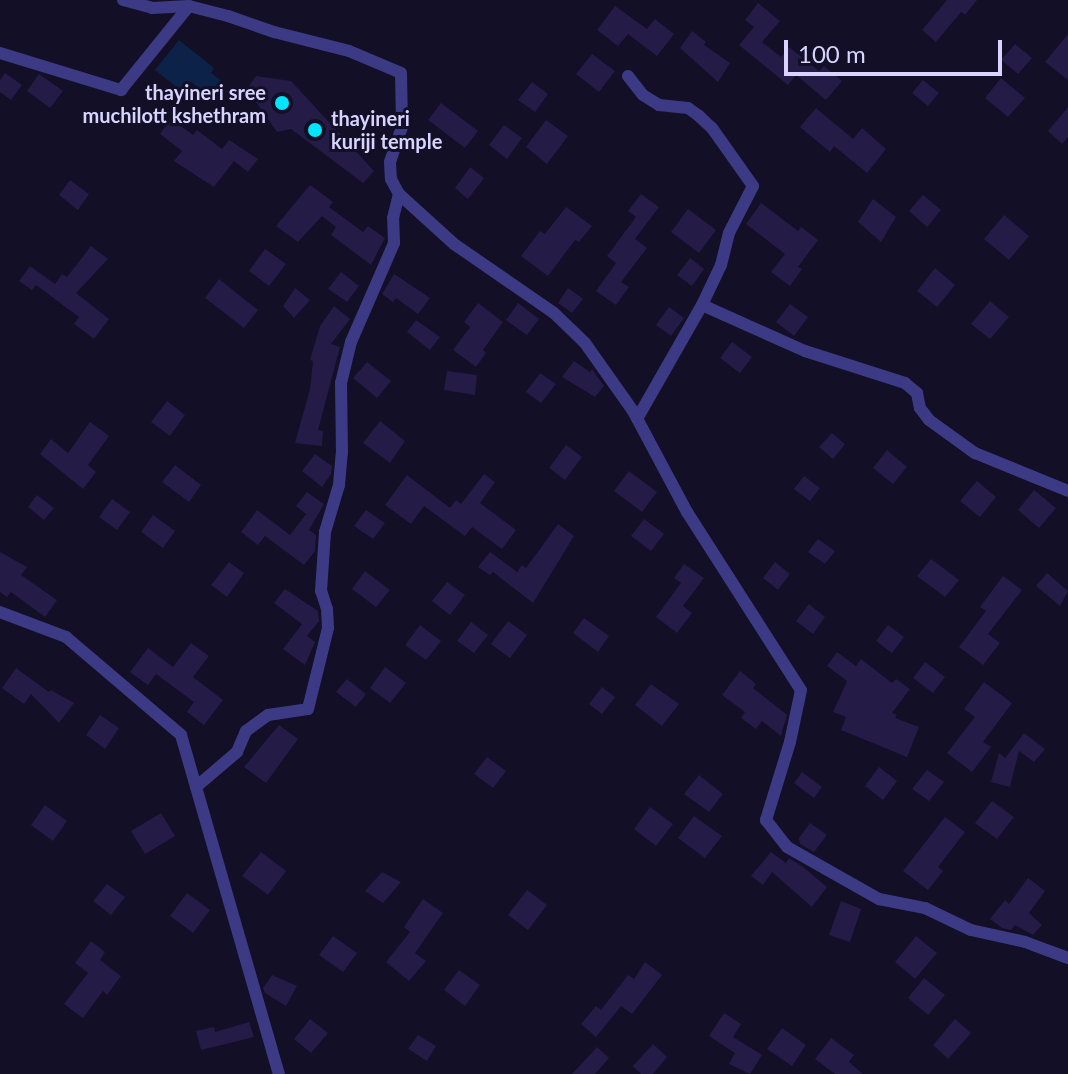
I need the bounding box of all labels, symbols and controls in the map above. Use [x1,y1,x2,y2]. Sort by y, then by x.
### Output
scale bar [788,24,1006,74]
text: 100 m [798,39,866,68]
place label: thayineri sree muchilott kshethram [83,80,266,127]
marker: thayineri sree muchilott kshethram [273,94,291,112]
place label: thayineri kuriji temple [331,106,442,153]
marker: thayineri kuriji temple [306,121,324,139]

